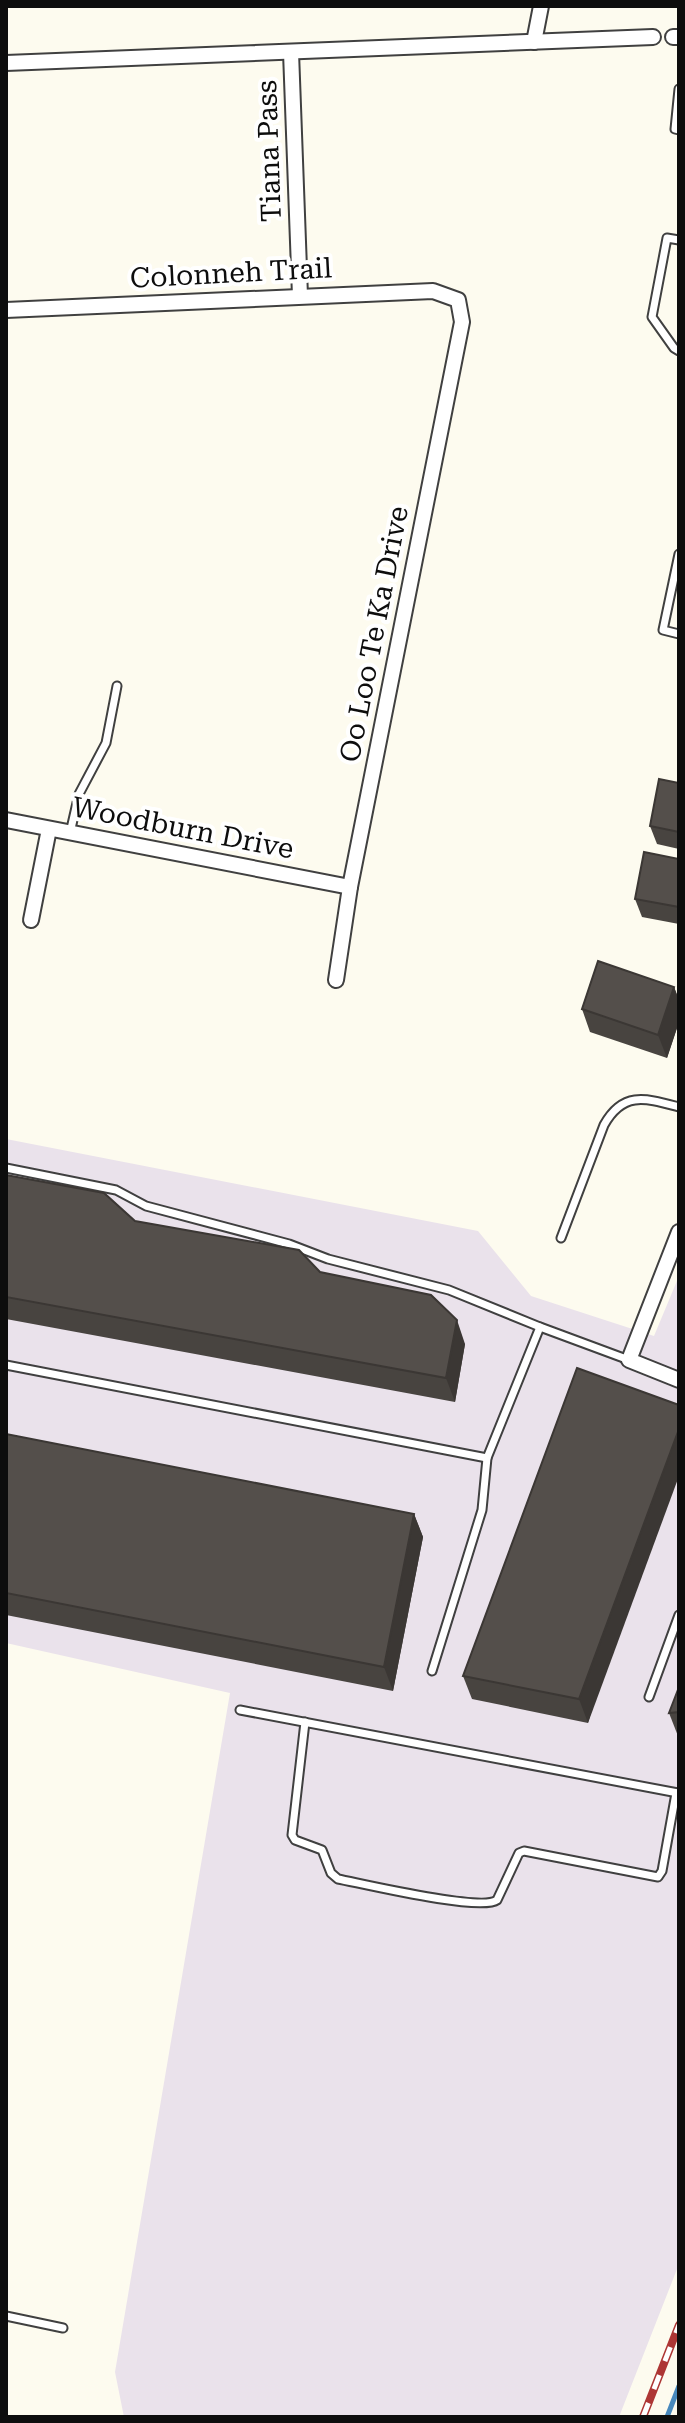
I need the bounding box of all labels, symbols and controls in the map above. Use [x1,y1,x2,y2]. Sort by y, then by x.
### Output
street label: Tiana Pass [250,79,288,223]
street label: Colonneh Trail [129,251,333,295]
street label: Oo Loo Te Ka Drive [333,503,415,765]
street label: Woodburn Drive [69,790,297,866]

